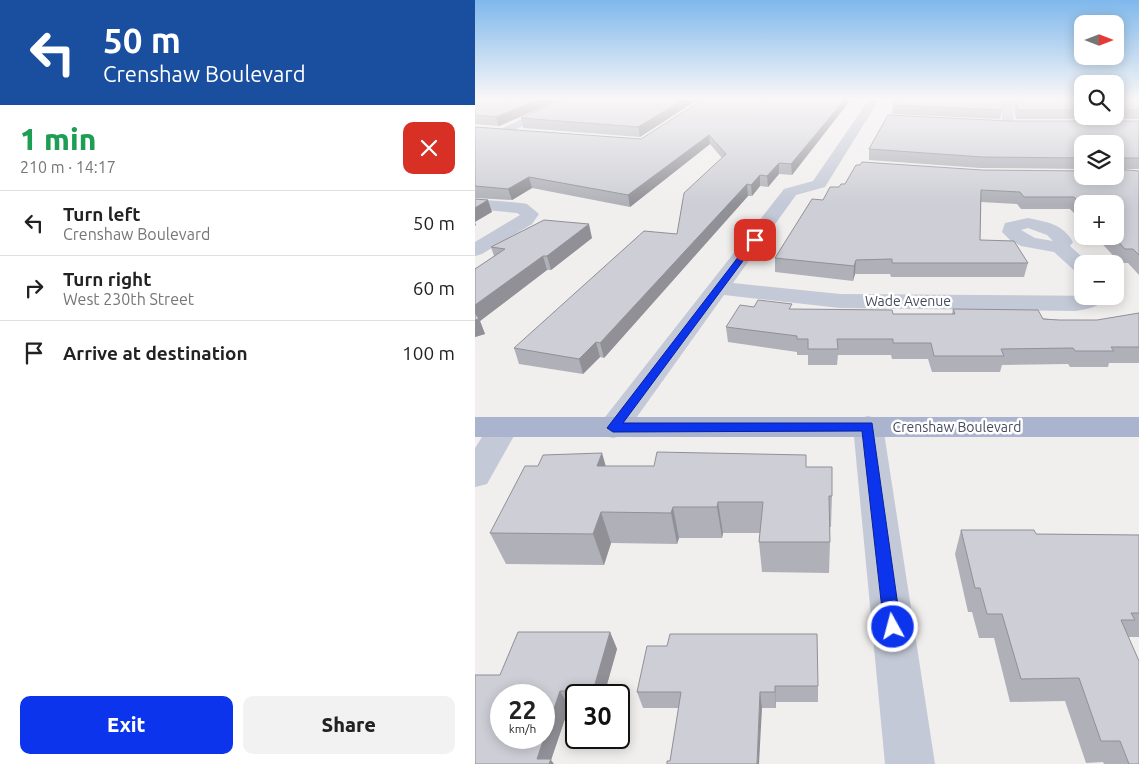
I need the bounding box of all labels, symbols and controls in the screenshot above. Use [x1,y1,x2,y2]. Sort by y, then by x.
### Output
north arrow [1074,15,1124,65]
map controls [1074,15,1124,305]
icon: left [20,20,85,85]
text: 50 m [103,20,181,60]
text: Crenshaw Boulevard [103,61,306,86]
button: search [1074,75,1124,125]
text: 1 min [20,122,96,156]
button: close [403,122,455,174]
button: layers [1074,135,1124,185]
text: 210 m · 14:17 [20,158,116,176]
button: + [1074,195,1124,245]
text: Turn left [63,203,141,225]
icon: left [20,209,48,237]
text: 50 m [413,212,455,234]
pin [734,219,776,261]
text: Crenshaw Boulevard [63,225,210,243]
icon: arrive [741,226,769,254]
button: − [1074,255,1124,305]
text: Turn right [63,268,151,290]
icon: right [20,274,48,302]
text: 60 m [413,277,455,299]
text: West 230th Street [63,290,194,308]
street label: Wade Avenue [865,293,951,309]
icon: arrive [20,339,48,367]
text: Arrive at destination [63,342,248,364]
text: 100 m [402,342,455,364]
street label: Crenshaw Boulevard [893,419,1021,435]
position arrow [866,600,918,652]
speed limit sign: 30 [565,684,630,749]
button: Exit [20,696,233,754]
button: Share [243,696,455,754]
text: 22 [508,696,537,724]
text: km/h [509,722,536,735]

